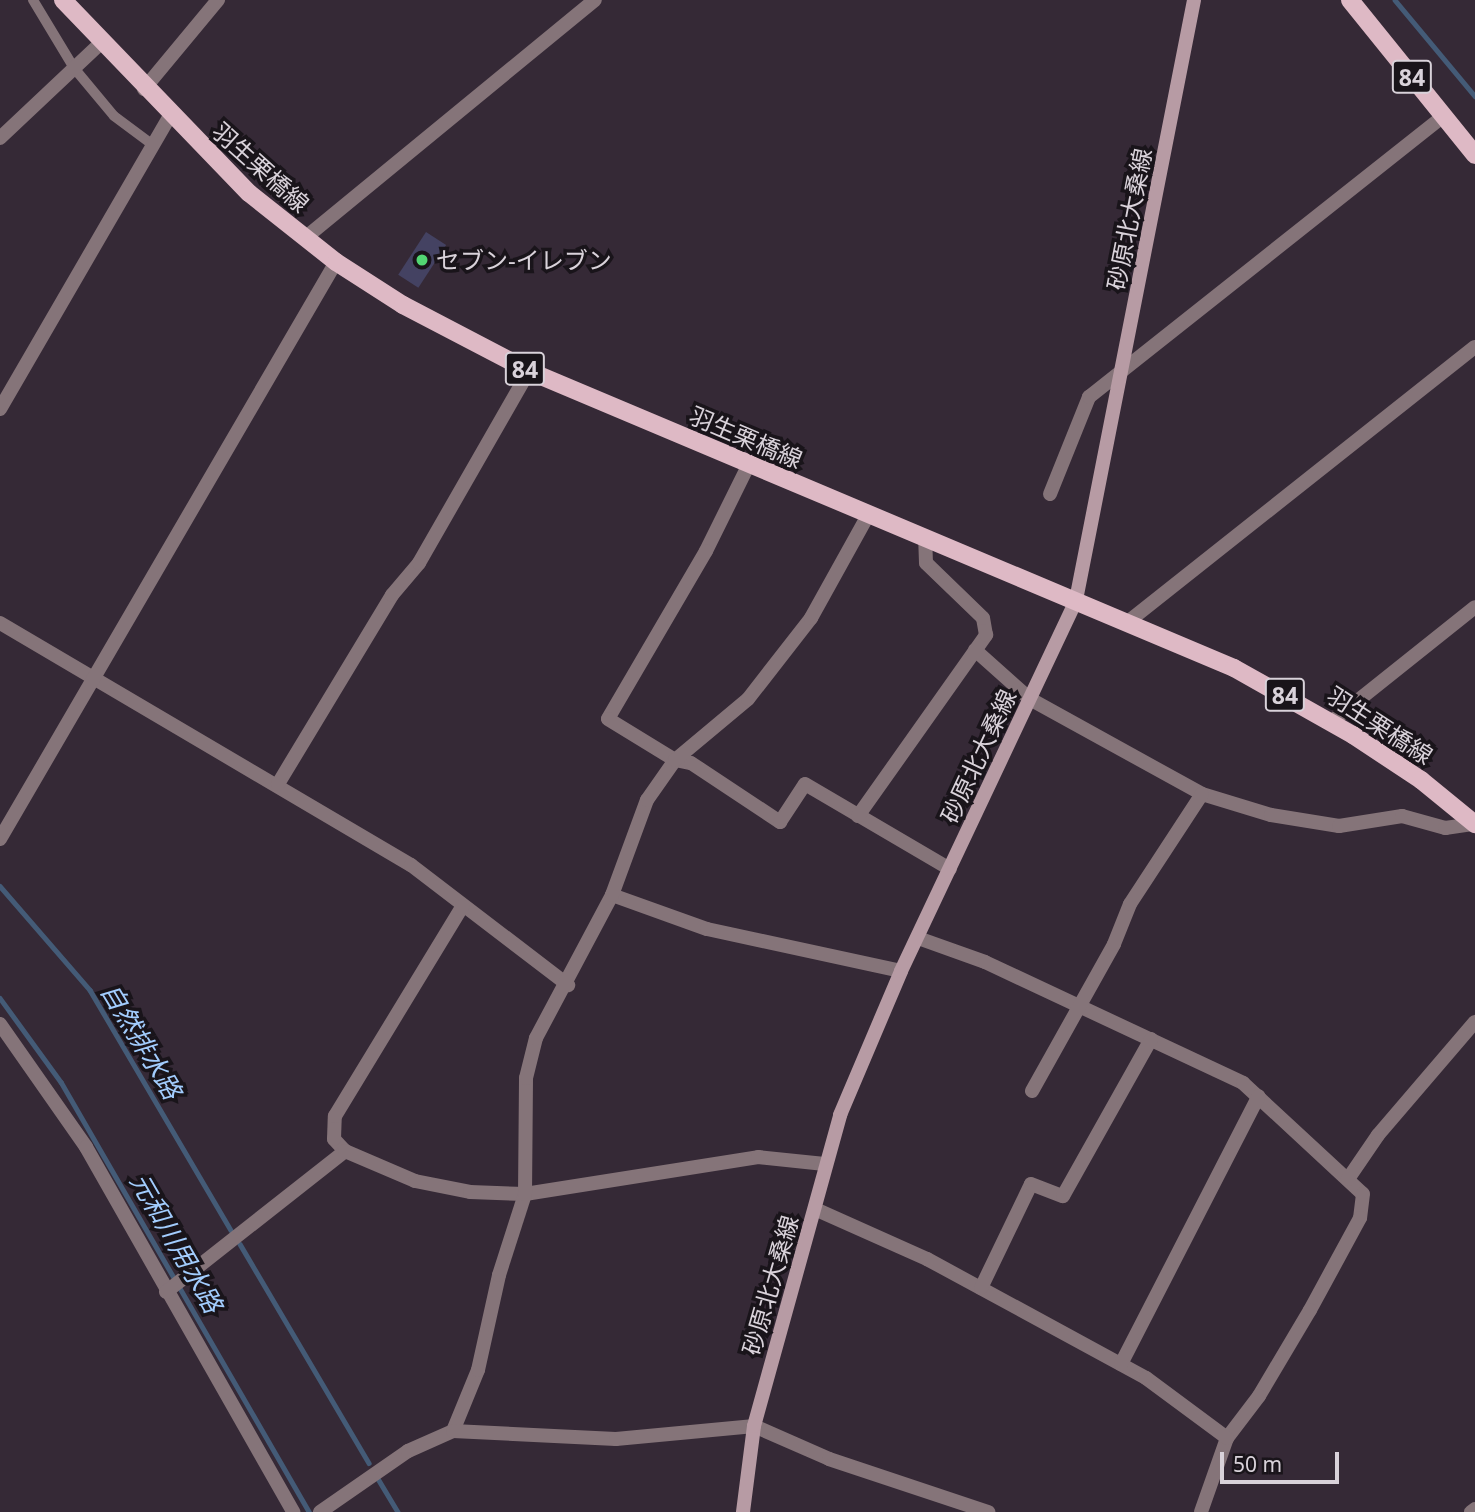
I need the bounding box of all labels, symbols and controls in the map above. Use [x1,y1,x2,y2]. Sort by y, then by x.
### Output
road number: 84 [1391,58,1433,96]
street label: 羽生栗橋線 [207,116,315,218]
street label: 砂原北大桑線 [1101,146,1157,292]
place label: セブン-イレブン [436,246,612,274]
marker: セブン-イレブン [414,252,430,268]
road number: 84 [504,350,546,388]
street label: 羽生栗橋線 [685,400,807,474]
road number: 84 [1264,676,1306,715]
street label: 羽生栗橋線 [1322,680,1438,770]
street label: 砂原北大桑線 [935,685,1021,827]
water label: 自然排水路 [94,977,188,1105]
water label: 元和川用水路 [123,1168,229,1318]
street label: 砂原北大桑線 [736,1212,804,1358]
scale bar [1223,1438,1342,1482]
text: 50 m [1233,1450,1282,1478]

